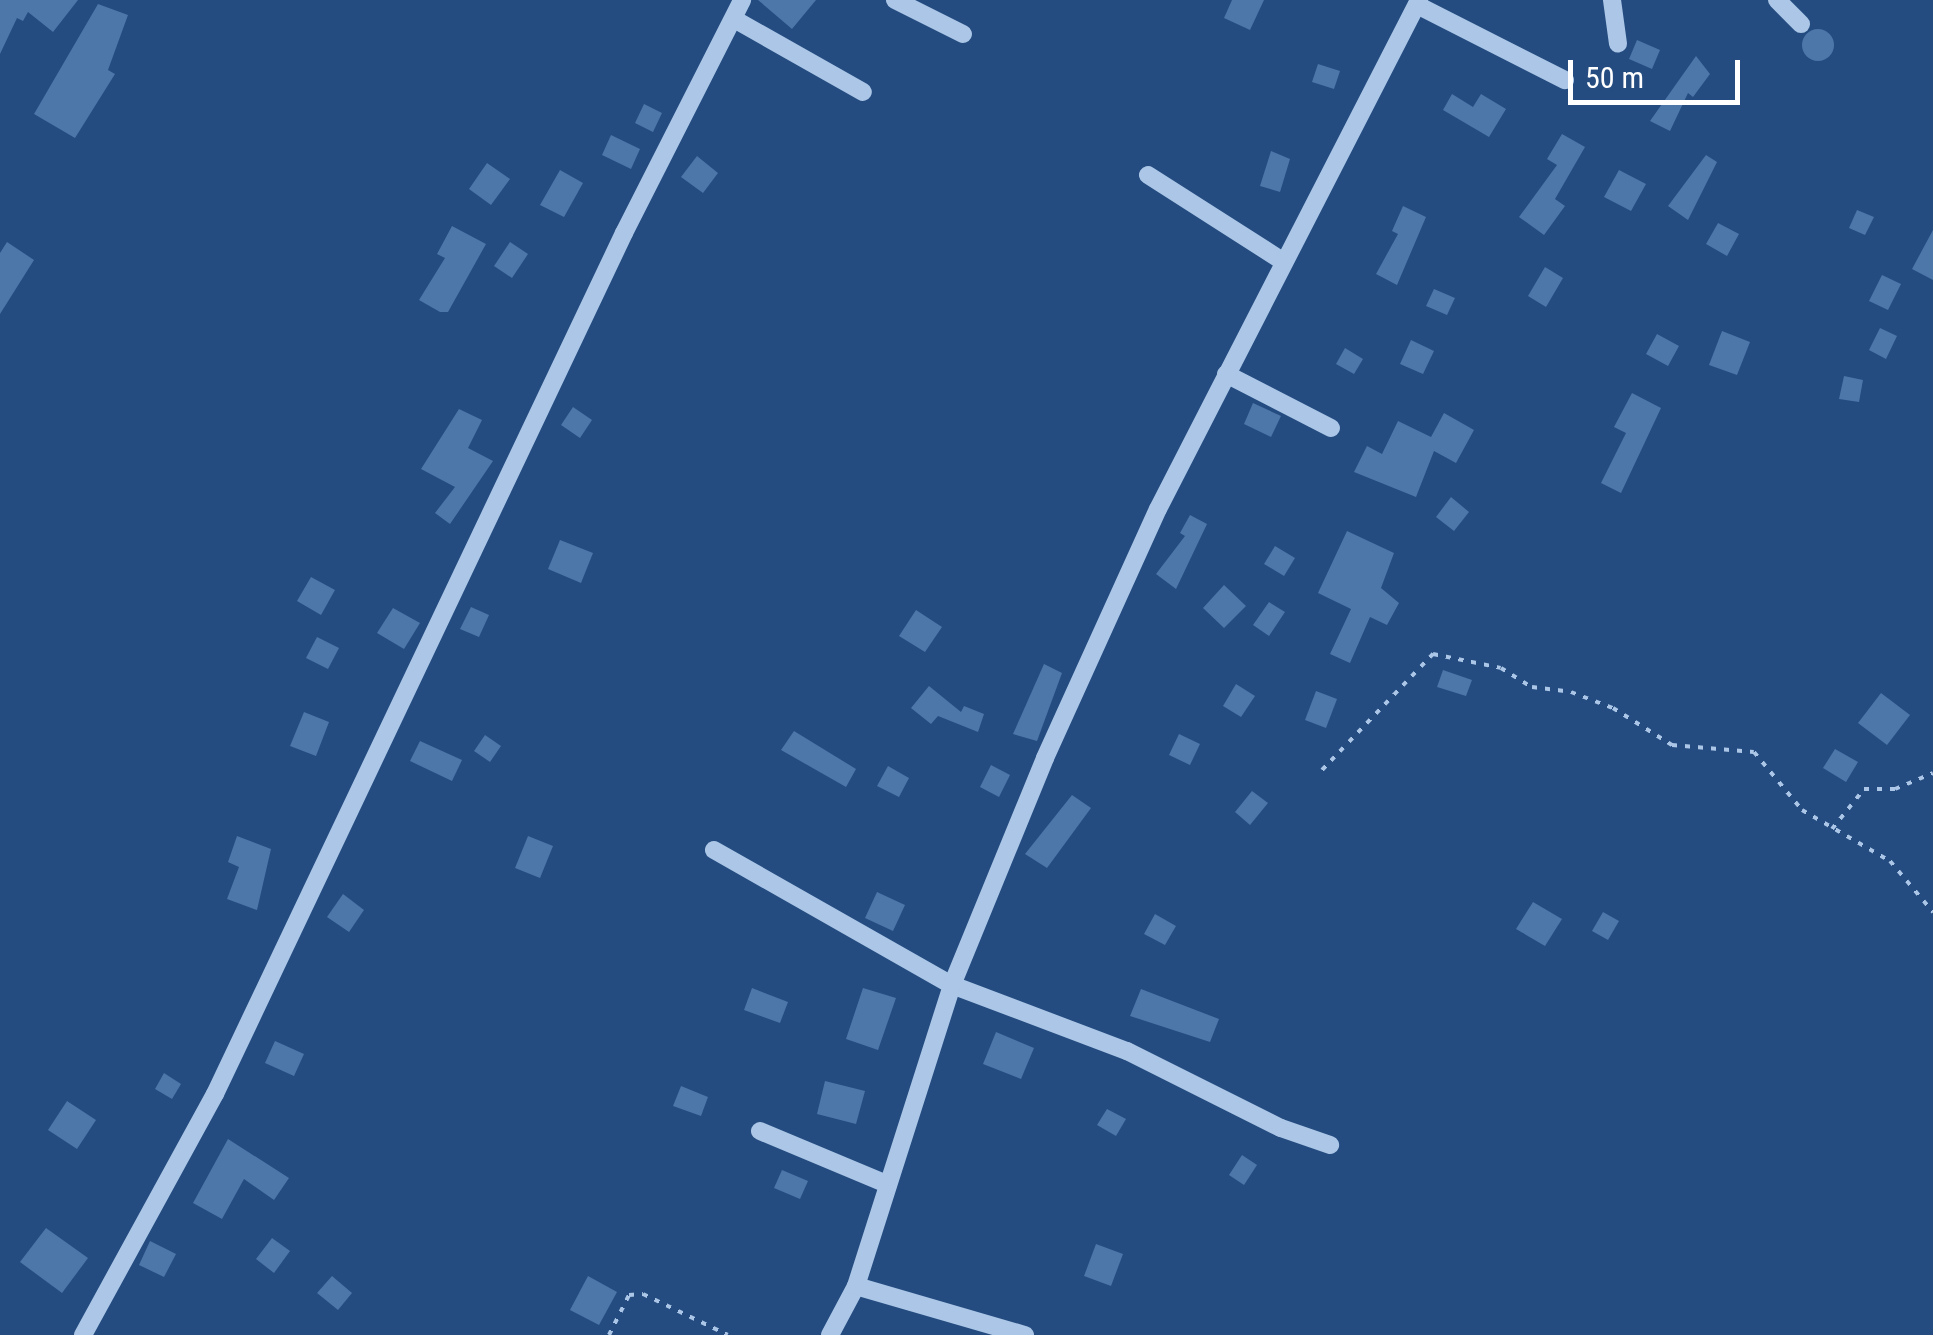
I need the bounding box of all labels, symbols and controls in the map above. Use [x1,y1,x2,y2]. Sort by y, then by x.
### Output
scale bar [1573,40,1746,102]
text: 50 m [1585,60,1644,95]

